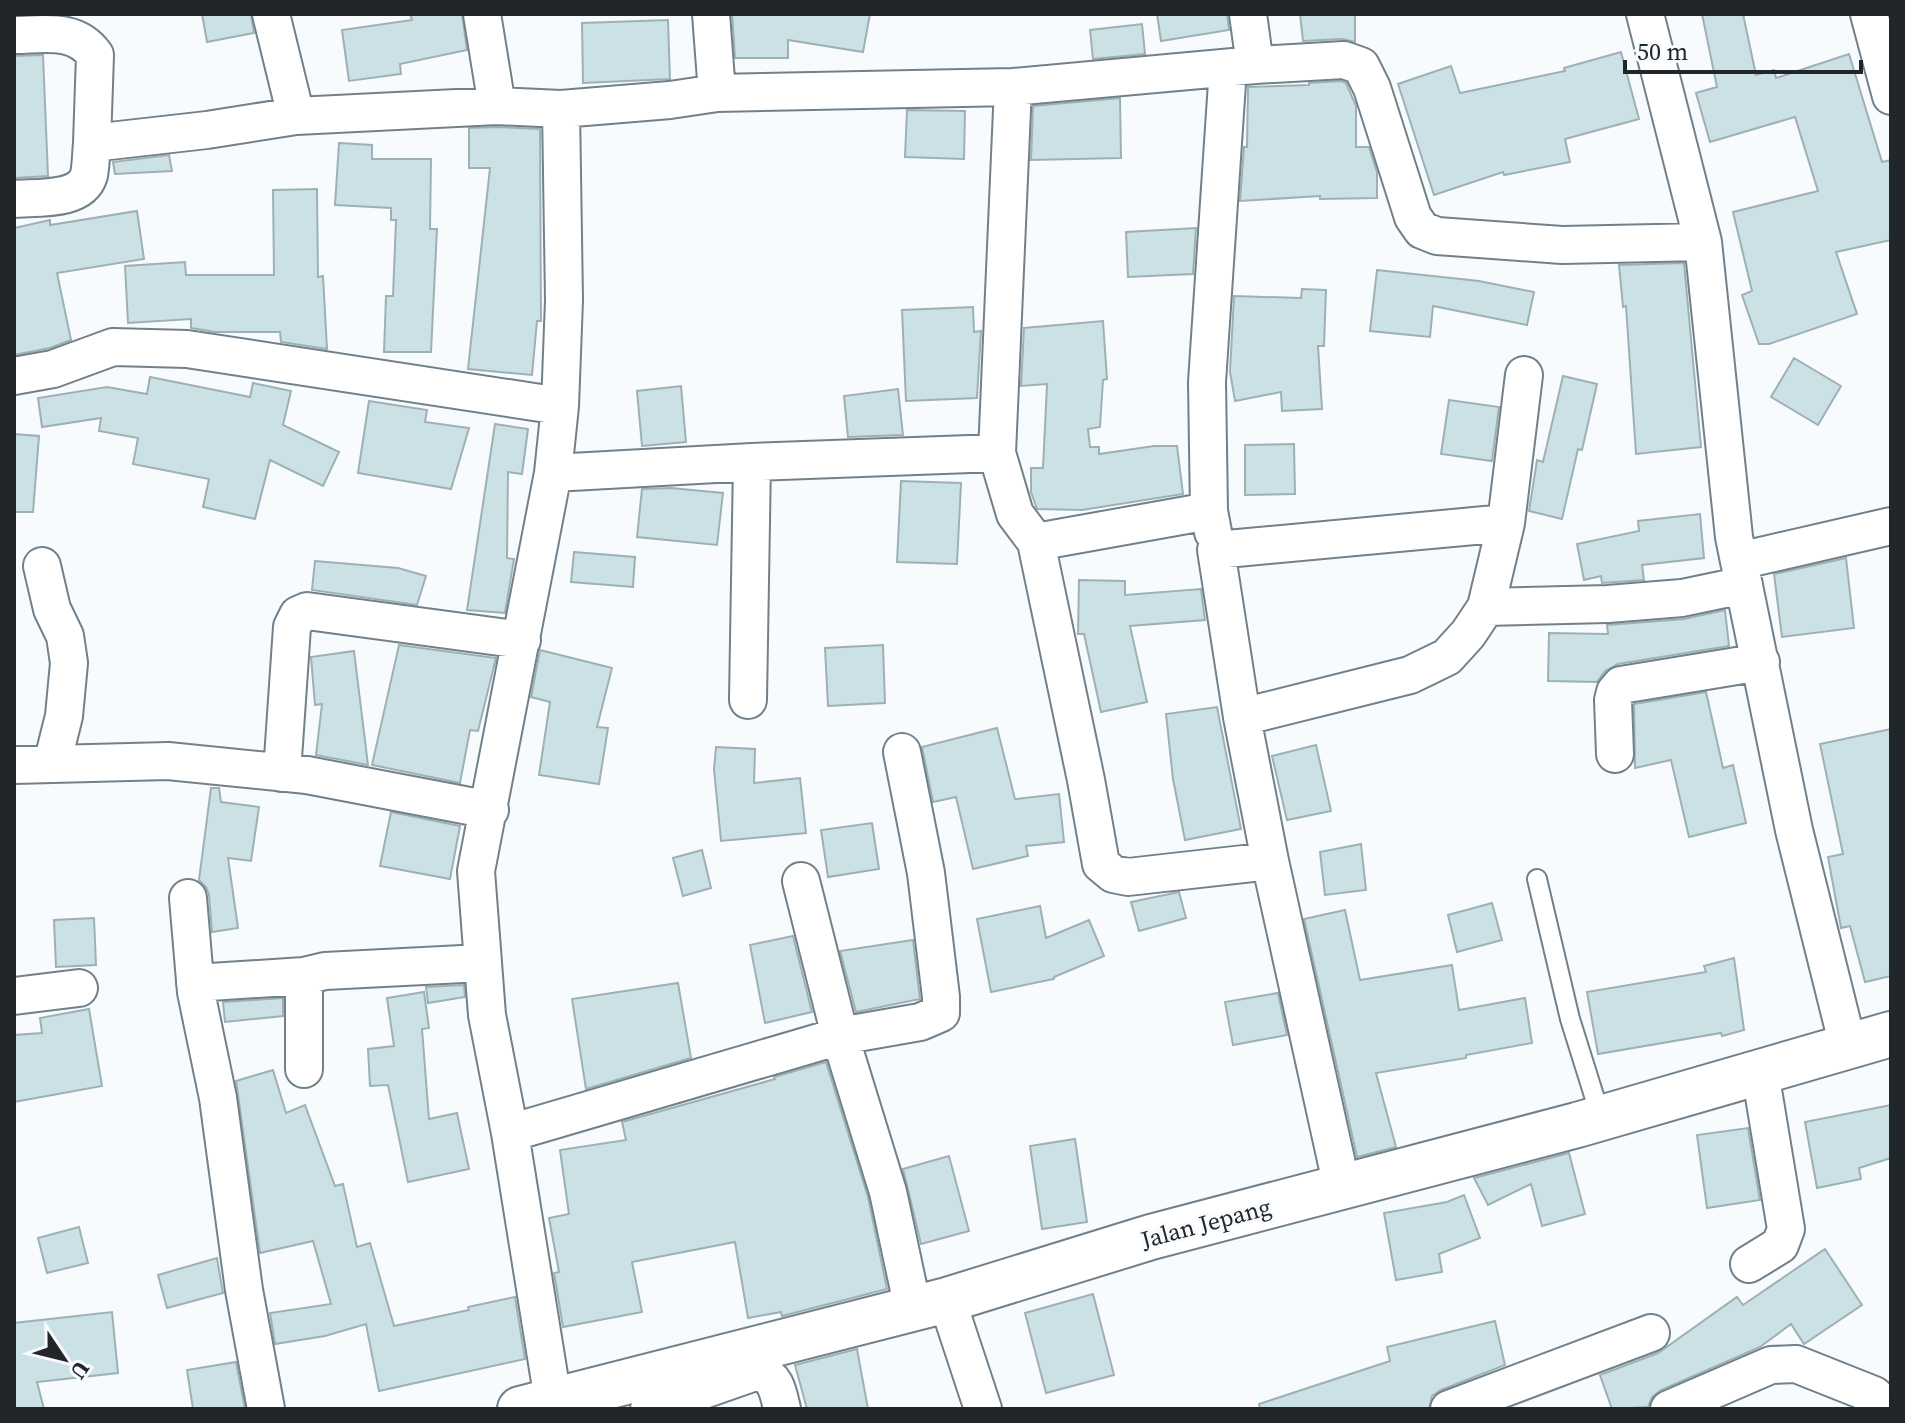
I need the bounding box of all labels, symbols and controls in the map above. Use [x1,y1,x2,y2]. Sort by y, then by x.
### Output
scale bar [1625,24,1861,74]
text: 50 m [1637,35,1688,68]
street label: Jalan Jepang [1136,1190,1275,1256]
north arrow [24,1319,104,1399]
text: U [63,1355,97,1386]

